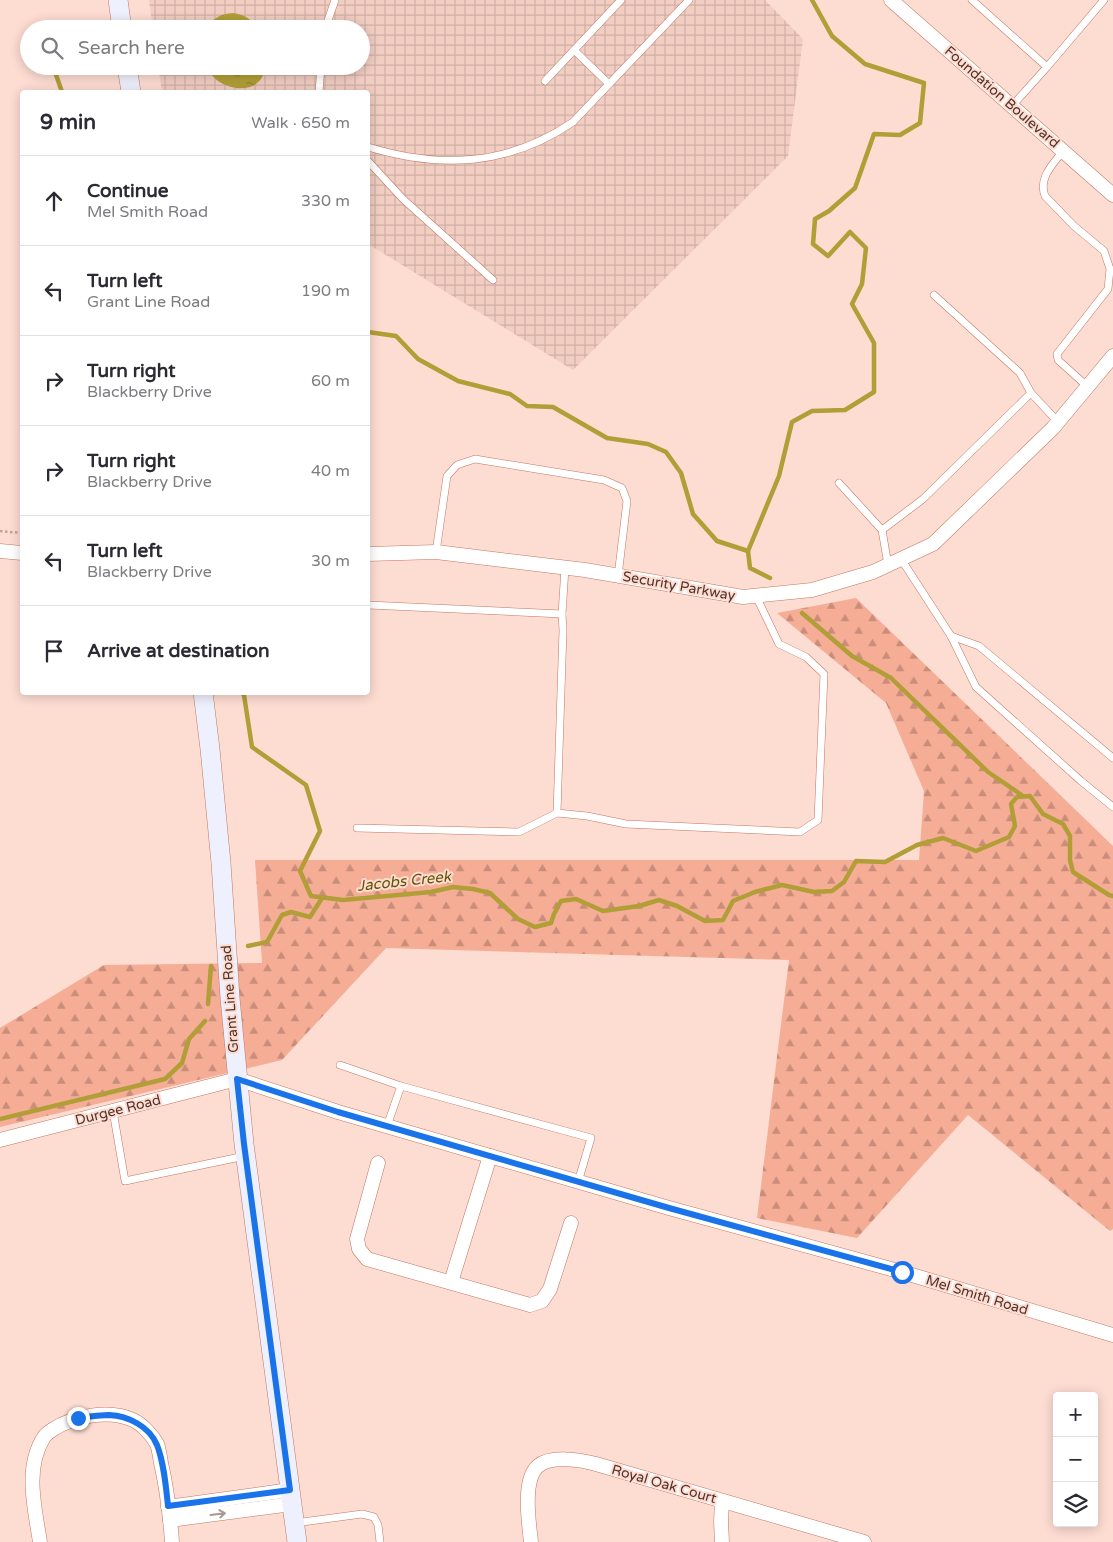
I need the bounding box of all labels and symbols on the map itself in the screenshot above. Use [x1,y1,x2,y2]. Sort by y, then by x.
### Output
street label: Foundation Boulevard [941,42,1063,152]
street label: Security Parkway [621,568,737,604]
water label: Jacobs Creek [356,867,454,895]
street label: Grant Line Road [218,945,242,1053]
street label: Durgee Road [73,1091,163,1129]
route start [891,1261,914,1284]
street label: Mel Smith Road [924,1271,1030,1319]
route end [67,1407,90,1430]
street label: Royal Oak Court [610,1461,719,1507]
one-way arrow [210,1509,226,1519]

